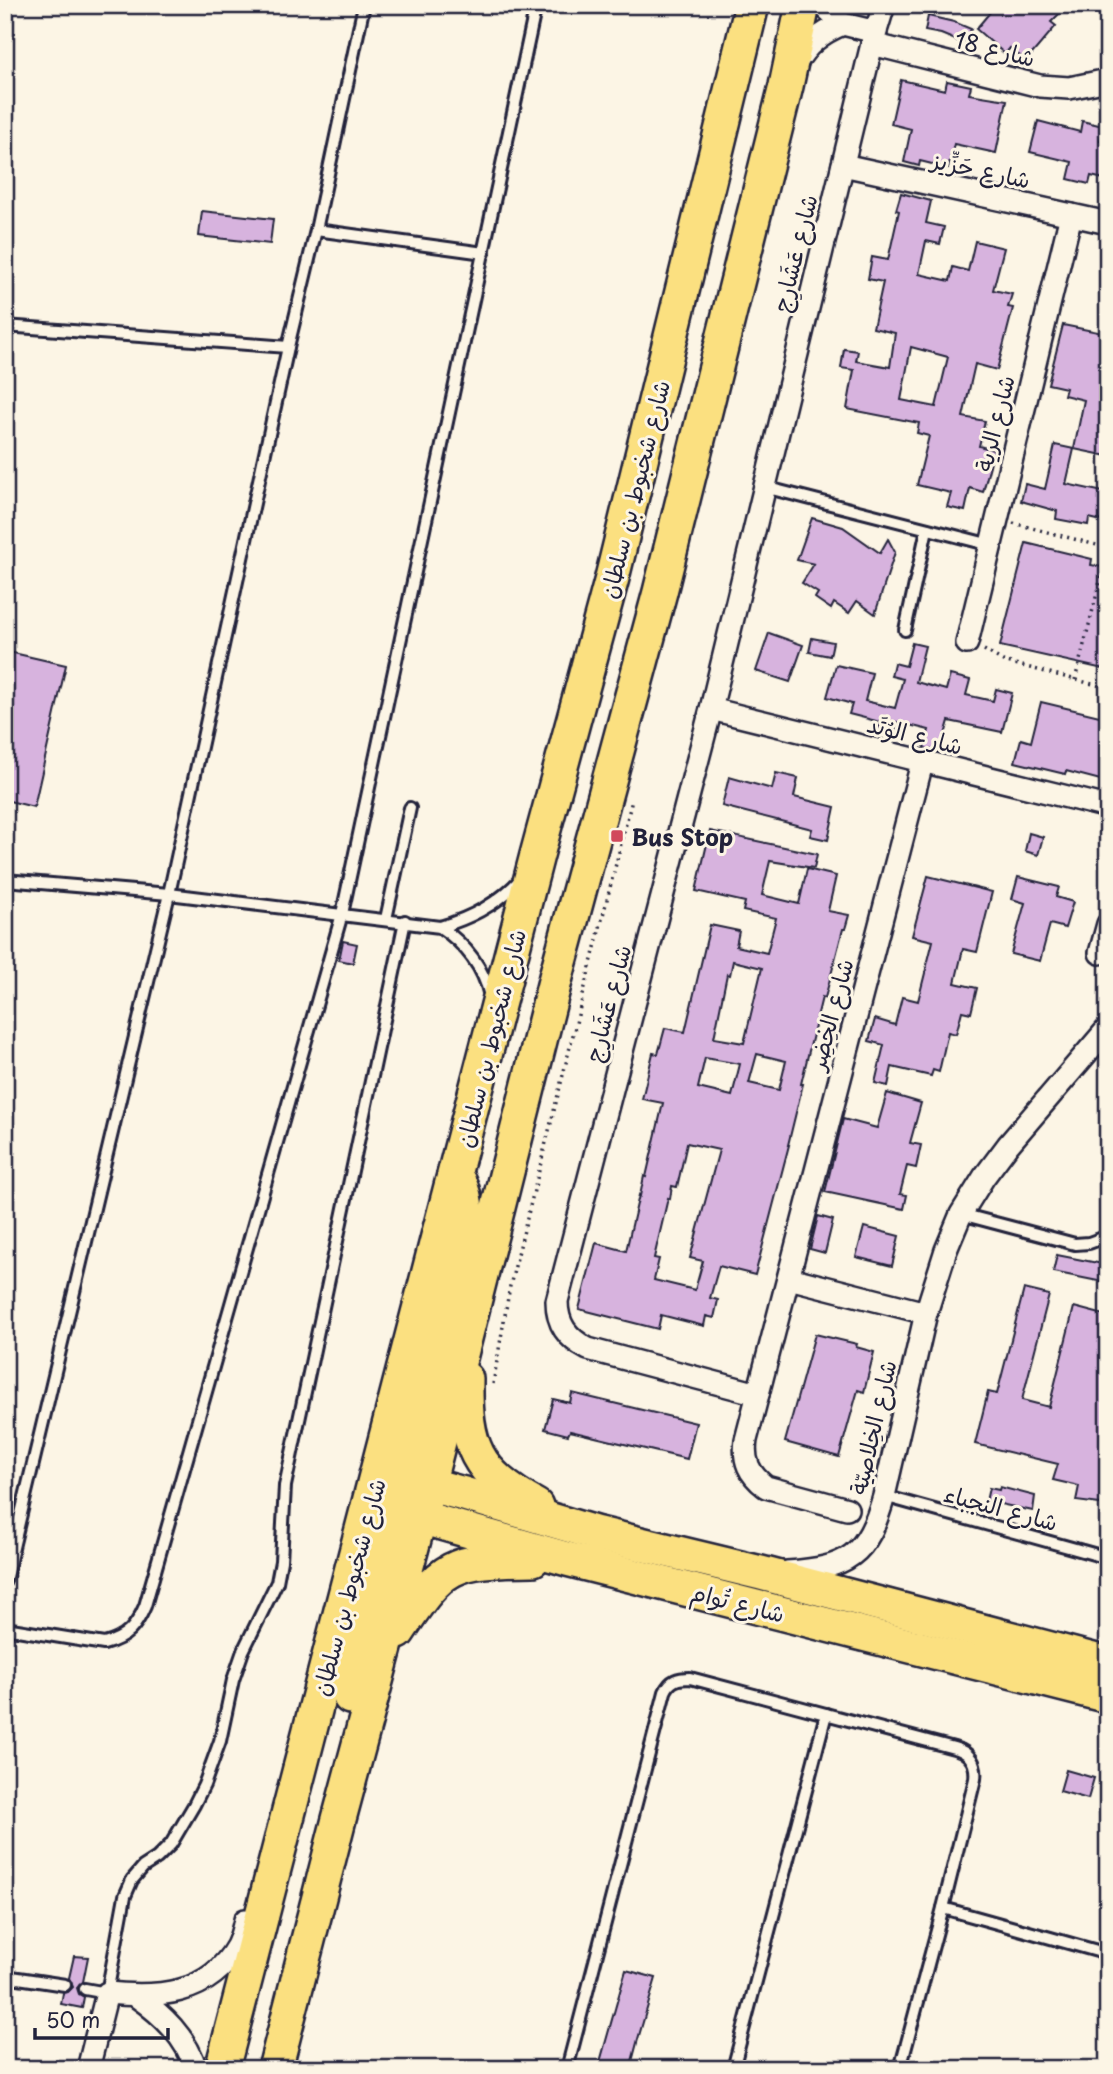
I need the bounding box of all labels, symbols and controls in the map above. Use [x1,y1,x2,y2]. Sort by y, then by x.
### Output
street label: شارع 18 [951,21,1039,75]
street label: شارع حَزِّيز [926,141,1034,197]
street label: شارع عَشَارِج [762,191,827,316]
street label: شارع الرية [965,371,1023,475]
street label: شارع شخبوط بن سلطان [590,376,678,602]
street label: شارع الوُتَد [863,705,967,763]
place label: Bus Stop [631,819,733,854]
marker: Bus Stop [609,828,625,844]
street label: شارع شخبوط بن سلطان [446,925,534,1151]
street label: شارع عَشَارِج [575,940,641,1066]
street label: شارع الخِضِر [798,954,862,1075]
street label: شارع الخِلاصيّة [840,1356,904,1498]
street label: شارع شخبوط بن سلطان [302,1474,394,1700]
street label: شارع النجباء [940,1475,1062,1539]
street label: شارع تُوام [687,1573,789,1632]
scale bar [35,1997,168,2041]
text: 50 m [46,2003,100,2035]

